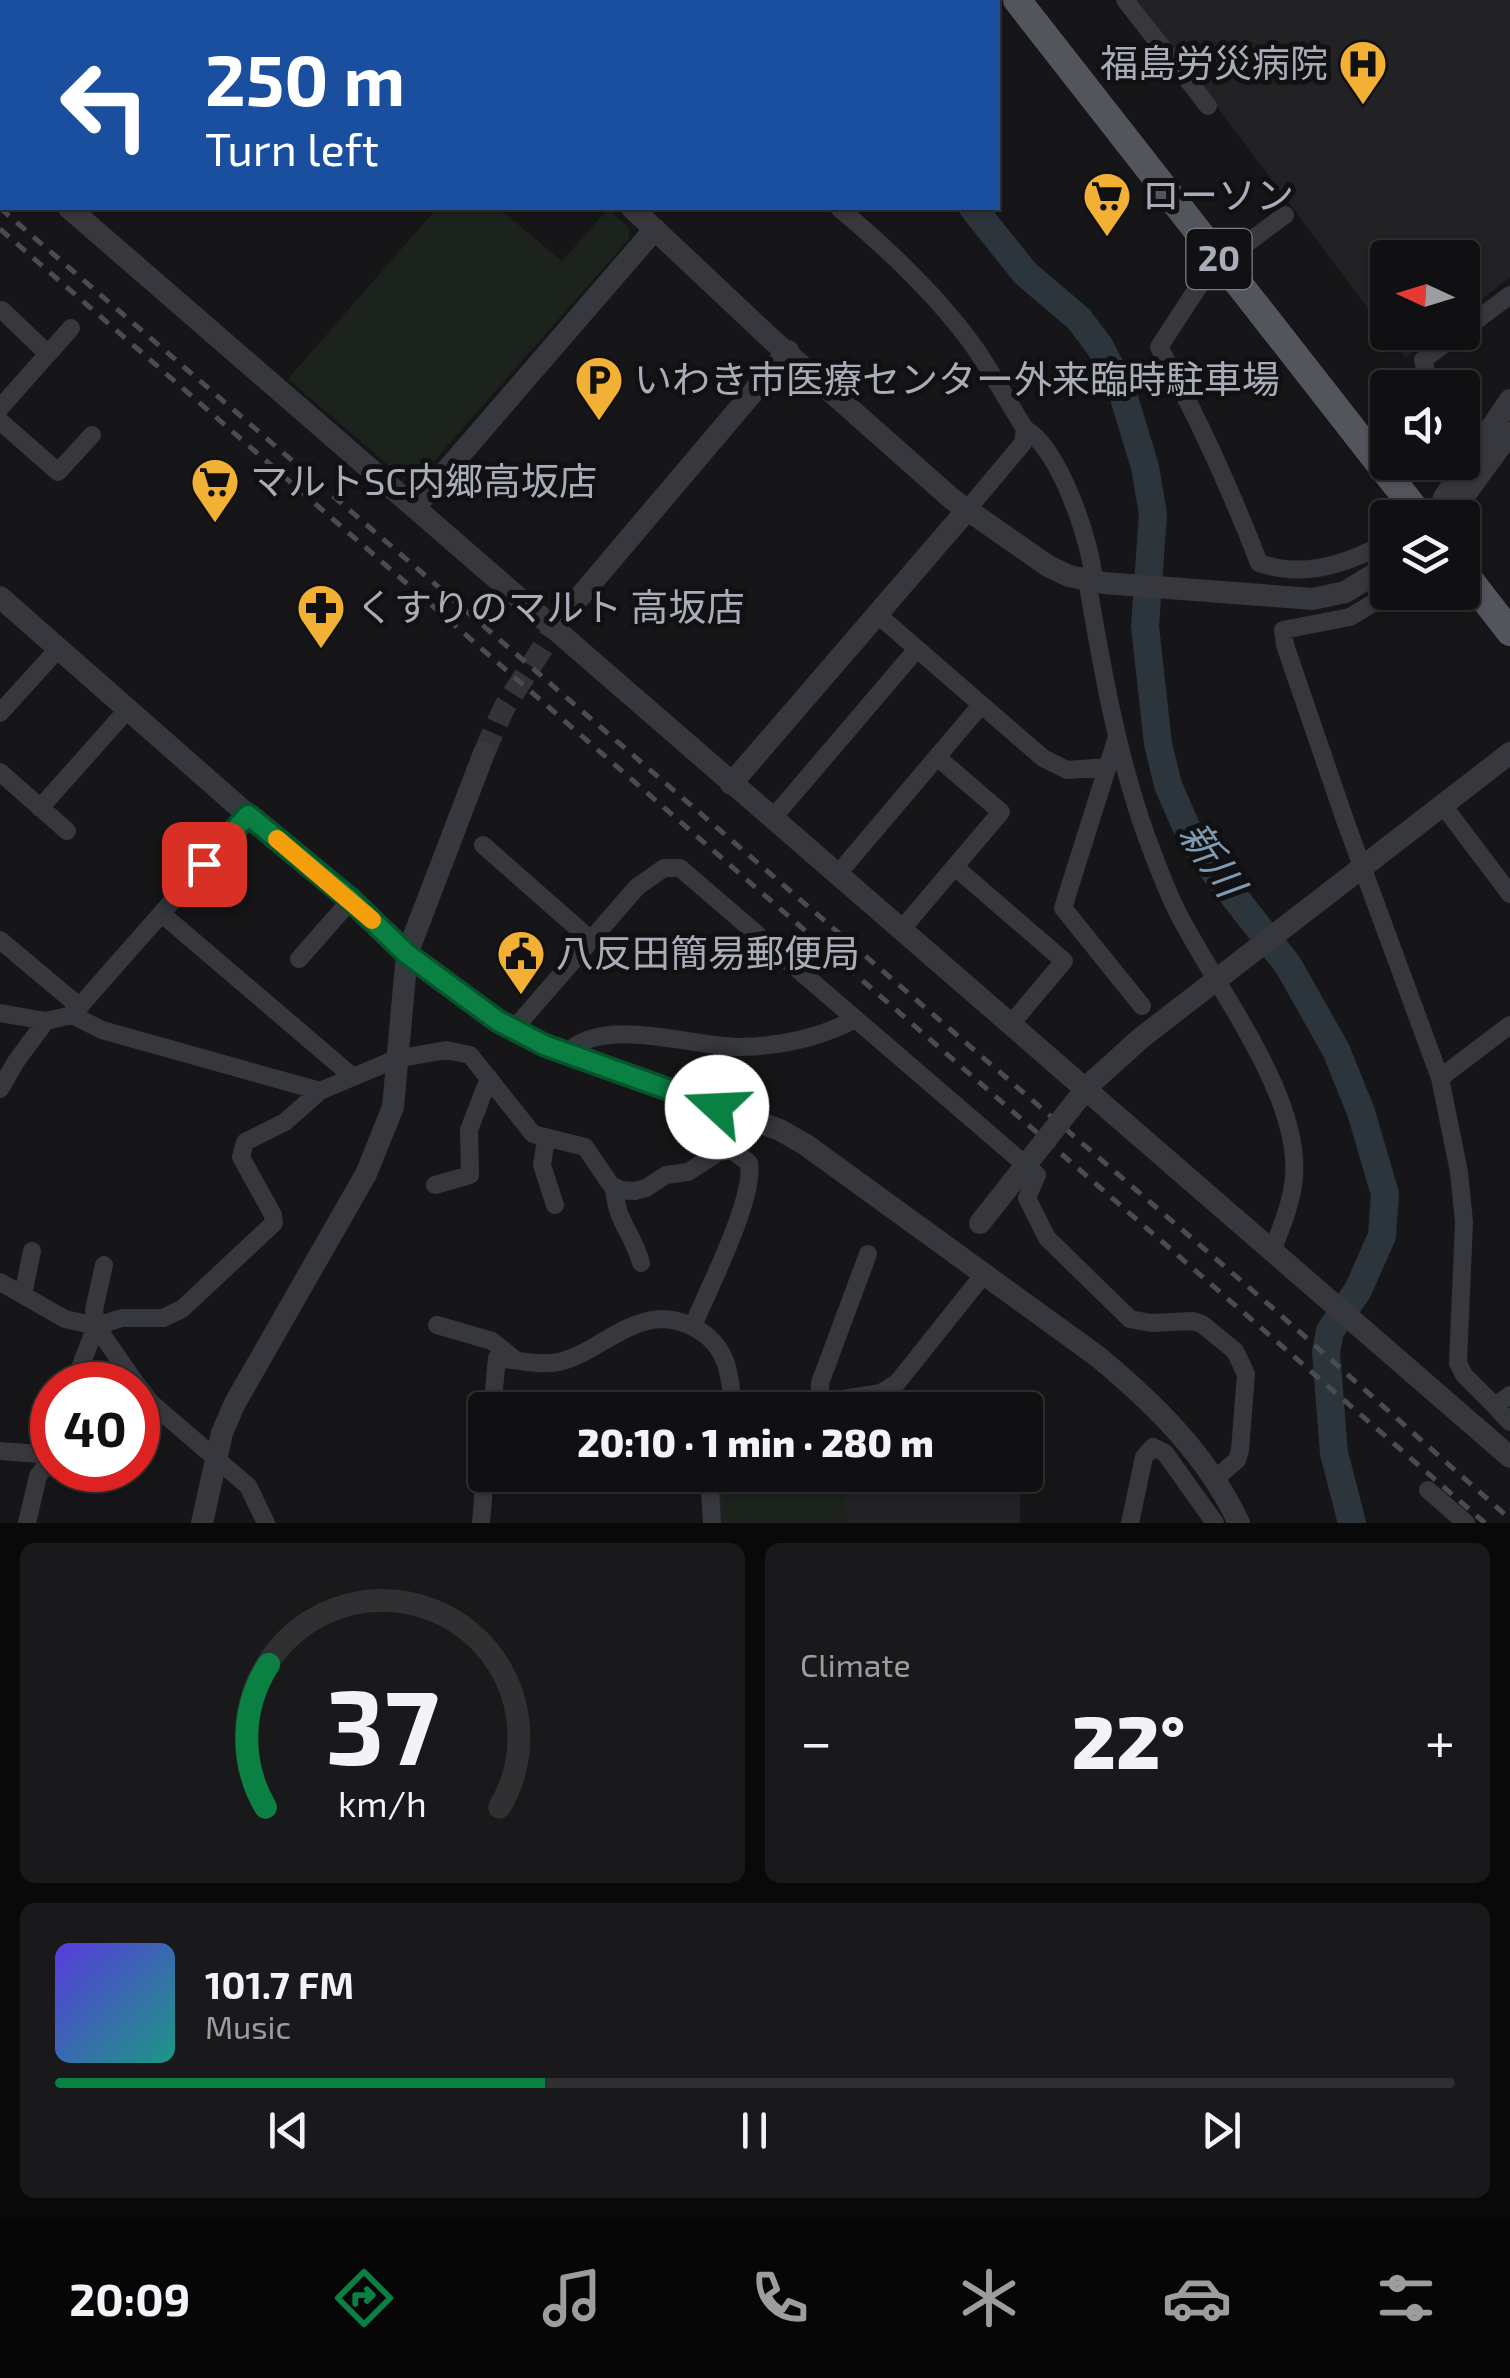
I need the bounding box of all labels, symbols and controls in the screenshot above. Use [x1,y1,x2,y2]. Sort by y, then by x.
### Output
text: 250 m [205,36,405,120]
hospital icon: 福島労災病院 [1337,38,1389,106]
place label: 福島労災病院 [1100,39,1328,85]
icon: left [40,40,170,170]
text: Turn left [205,121,379,175]
supermarket icon: ローソン [1081,170,1133,238]
place label: ローソン [1142,171,1294,217]
road number: 20 [1186,229,1252,289]
north arrow [1370,240,1480,350]
map controls [1370,240,1480,610]
parking icon: いわき市医療センター外来臨時駐車場 [573,354,625,422]
place label: いわき市医療センター外来臨時駐車場 [634,355,1280,401]
button: sound [1370,370,1480,480]
supermarket icon: マルトSC内郷高坂店 [189,456,241,524]
place label: マルトSC内郷高坂店 [250,457,597,503]
button: layers [1370,500,1480,610]
pharmacy icon: くすりのマルト 高坂店 [295,582,347,650]
place label: くすりのマルト 高坂店 [356,583,744,629]
water label: 新川 [1171,811,1258,908]
pin [162,822,247,907]
icon: arrive [177,837,232,892]
public building icon: 八反田簡易郵便局 [495,928,547,996]
place label: 八反田簡易郵便局 [556,929,860,975]
position arrow [665,1055,769,1159]
speed limit sign: 40 [30,1362,160,1492]
text: 20:10 · 1 min · 280 m [577,1419,934,1465]
text: Climate [800,1645,911,1683]
text: 37 [326,1661,439,1786]
text: 22° [1072,1694,1185,1784]
text: − [800,1707,832,1773]
text: + [1425,1707,1455,1773]
text: km/h [338,1781,427,1824]
text: 101.7 FM [205,1961,354,2007]
text: Music [205,2007,291,2045]
icon: previous [261,2103,316,2158]
icon: pause [727,2103,782,2158]
icon: next [1194,2103,1249,2158]
icon: directions [329,2263,399,2333]
icon: music [537,2263,607,2333]
icon: phone [745,2263,815,2333]
icon: climate [954,2263,1024,2333]
icon: car [1162,2263,1232,2333]
icon: filters [1371,2263,1441,2333]
text: 20:09 [69,2271,190,2325]

